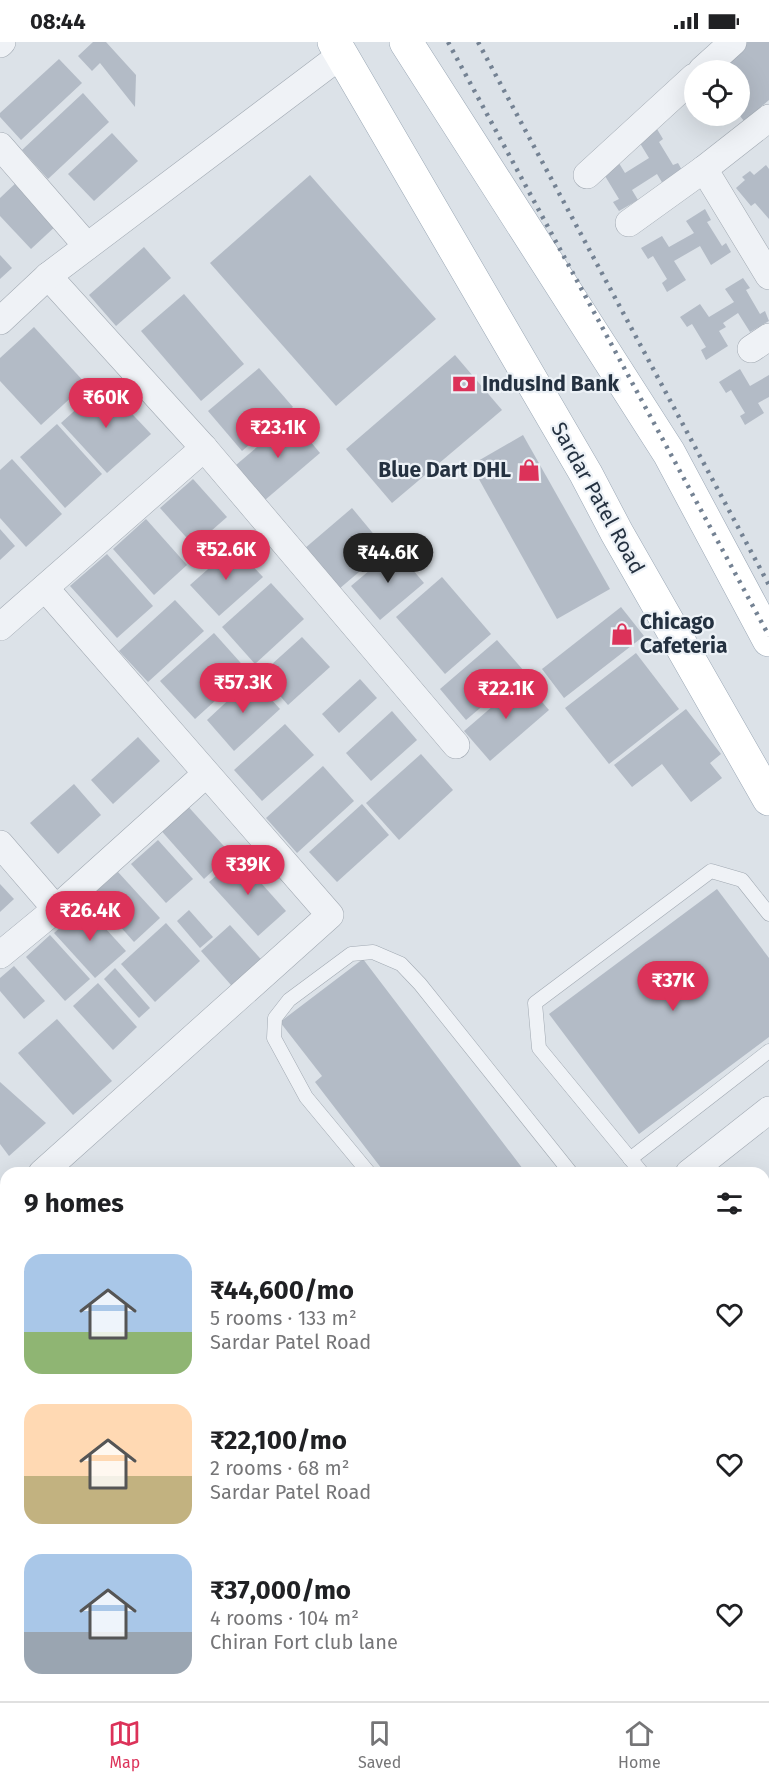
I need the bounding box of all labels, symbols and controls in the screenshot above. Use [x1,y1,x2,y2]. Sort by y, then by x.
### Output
text: 08:44 [30,8,86,35]
map controls [684,60,750,126]
button: locate [684,60,750,126]
bank icon: IndusInd Bank [451,371,477,397]
place label: IndusInd Bank [482,371,619,397]
pin: ₹60K [70,378,142,429]
text: ₹60K [83,385,129,409]
pin: ₹23.1K [229,408,327,459]
text: ₹23.1K [250,415,306,439]
street label: Sardar Patel Road [546,418,650,578]
place label: Blue Dart DHL [378,457,511,483]
shop icon: Blue Dart DHL [516,457,542,483]
pin: ₹52.6K [177,530,275,581]
pin: ₹44.6K [339,533,437,584]
text: ₹52.6K [196,537,256,561]
text: ₹44.6K [357,540,419,564]
place label: Chicago Cafeteria [640,609,727,659]
shop icon: Chicago Cafeteria [609,621,635,647]
pin: ₹57.3K [194,663,292,714]
pin: ₹22.1K [457,669,555,720]
text: ₹57.3K [214,670,272,694]
text: ₹22.1K [478,676,534,700]
pin: ₹39K [212,845,284,896]
text: ₹39K [226,852,270,876]
pin: ₹26.4K [41,891,139,942]
text: ₹26.4K [60,898,120,922]
pin: ₹37K [637,961,709,1012]
text: ₹37K [651,968,695,992]
icon: filters [713,1187,746,1220]
text: 9 homes [24,1188,124,1219]
text: ₹44,600/mo [210,1275,354,1306]
icon: home [72,1278,144,1350]
icon: heart [713,1298,746,1331]
text: 5 rooms · 133 m² [210,1306,357,1330]
text: Sardar Patel Road [210,1330,371,1354]
text: ₹22,100/mo [210,1425,347,1456]
icon: home [72,1428,144,1500]
icon: heart [713,1448,746,1481]
text: 2 rooms · 68 m² [210,1456,350,1480]
text: Sardar Patel Road [210,1480,371,1504]
text: ₹37,000/mo [210,1575,351,1606]
icon: home [72,1578,144,1650]
icon: heart [713,1598,746,1631]
text: 4 rooms · 104 m² [210,1606,359,1630]
text: Chiran Fort club lane [210,1630,398,1654]
tab: Map [108,1717,141,1772]
tab: Saved [358,1717,401,1772]
tab: Home [618,1717,661,1772]

